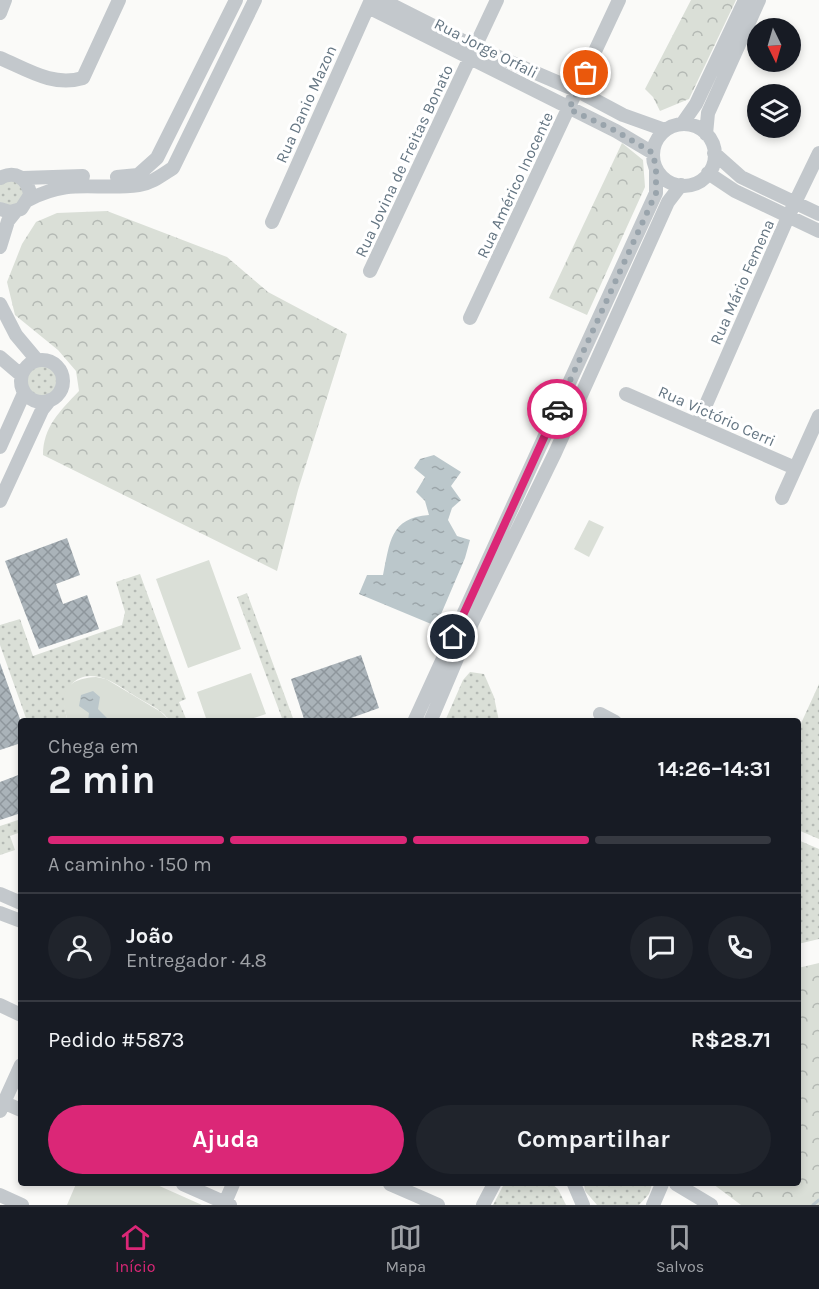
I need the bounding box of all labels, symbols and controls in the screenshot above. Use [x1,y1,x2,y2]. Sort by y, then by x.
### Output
street label: Rua Jorge Orfali [431,14,541,82]
north arrow [747,18,801,72]
map controls [747,18,801,138]
street label: Rua Danio Mazon [272,42,340,166]
pin [560,47,611,98]
icon: bag [569,56,602,89]
street label: Rua Jovina de Freitas Bonato [351,62,457,260]
button: layers [747,84,801,138]
street label: Rua Américo Inocente [473,109,557,261]
street label: Rua Mário Femena [706,216,778,348]
courier [527,379,587,439]
street label: Rua Victório Cerri [655,382,779,450]
icon: car [541,393,574,426]
pin [427,611,478,662]
icon: home [436,620,469,653]
text: Chega em [48,735,139,758]
text: 14:26–14:31 [658,756,771,782]
text: 2 min [48,757,156,803]
text: A caminho · 150 m [48,853,212,876]
button: person [48,916,111,979]
button: chat [630,916,693,979]
button: phone [708,916,771,979]
text: João [126,923,174,949]
text: Entregador · 4.8 [126,949,267,972]
text: Pedido #5873 [48,1027,184,1053]
text: R$28.71 [691,1027,771,1053]
button: Ajuda [48,1105,404,1174]
button: Compartilhar [416,1105,771,1174]
tab: Início [115,1221,156,1276]
tab: Mapa [385,1221,426,1276]
tab: Salvos [656,1221,704,1276]

